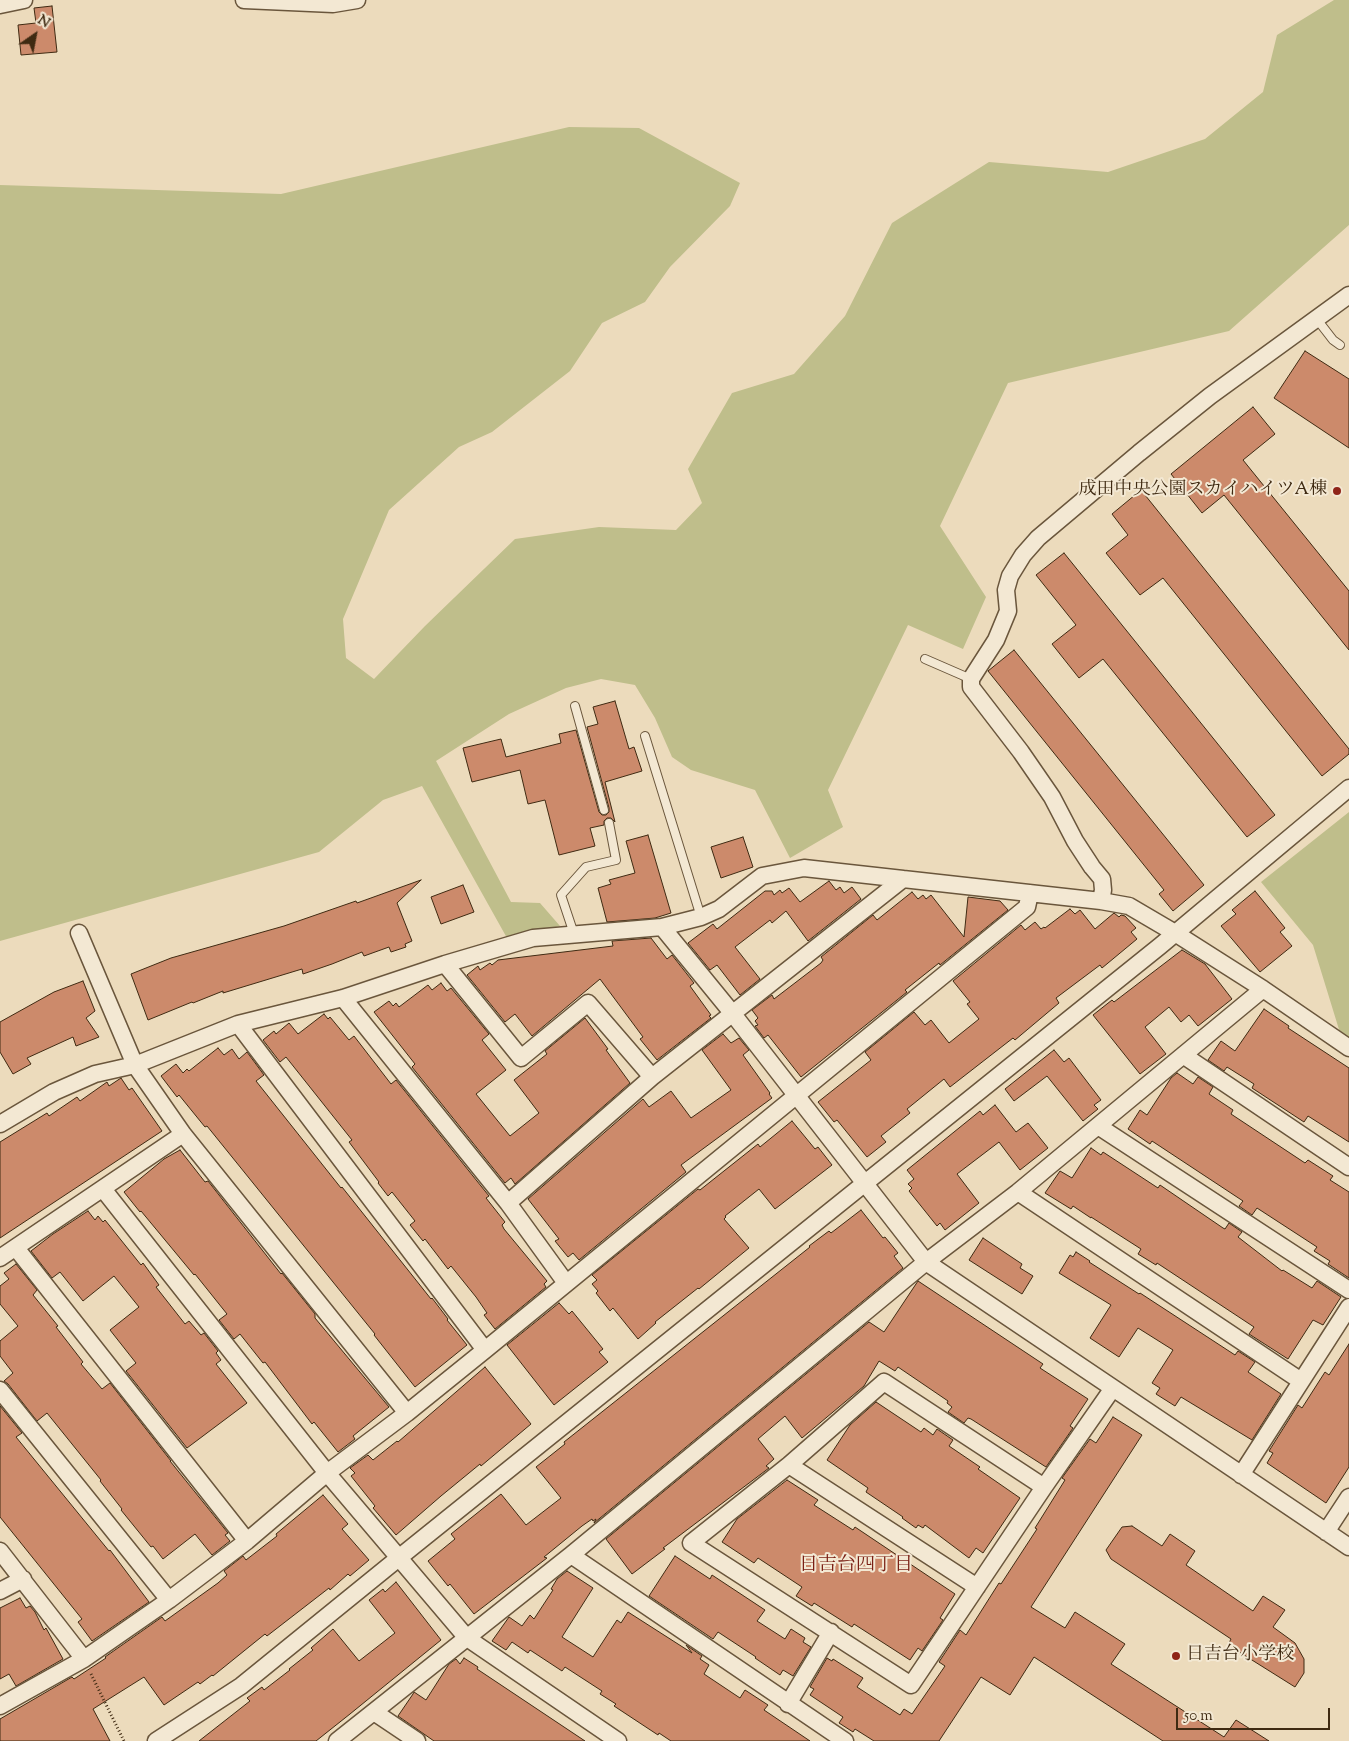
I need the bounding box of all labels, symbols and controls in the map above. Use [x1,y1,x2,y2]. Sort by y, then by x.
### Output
north arrow [10,10,60,60]
text: N [33,11,53,34]
place label: 成田中央公園スカイハイツA棟 [1078,480,1327,502]
marker: 成田中央公園スカイハイツA棟 [1331,485,1343,497]
district label: 日吉台四丁目 [799,1556,913,1578]
place label: 日吉台小学校 [1186,1645,1294,1667]
marker: 日吉台小学校 [1170,1650,1182,1662]
scale bar [1179,1698,1333,1730]
text: 50 m [1184,1706,1213,1727]

